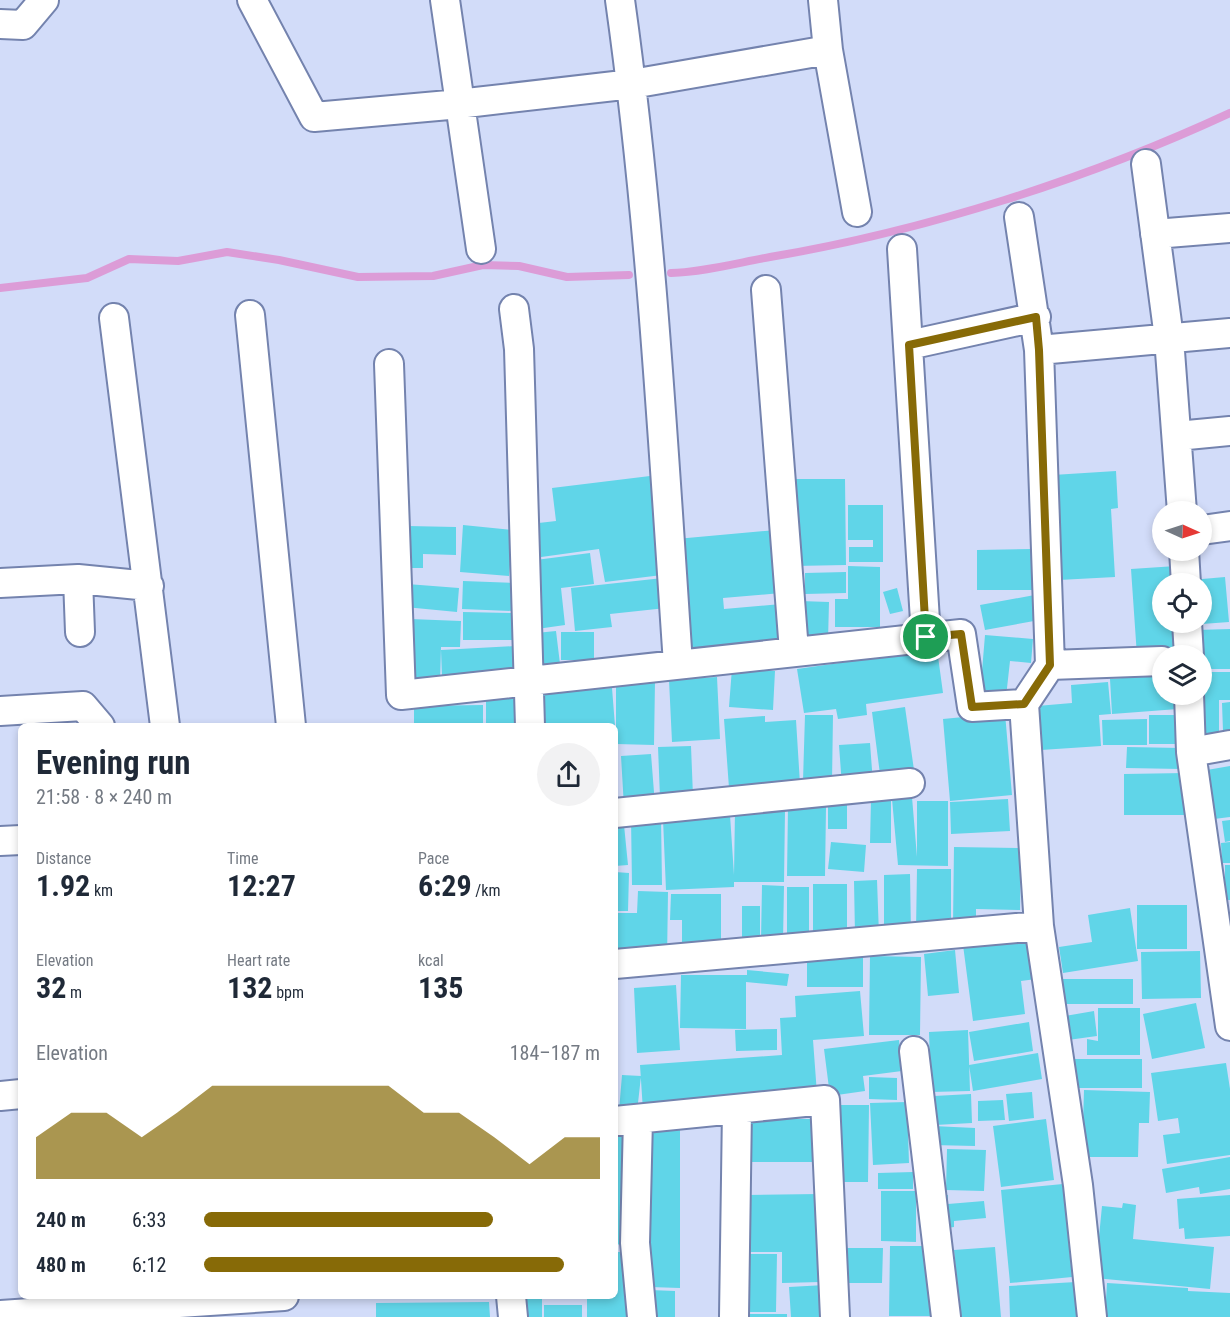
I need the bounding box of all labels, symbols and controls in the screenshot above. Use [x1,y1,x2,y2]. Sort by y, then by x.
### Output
north arrow [1152,501,1212,561]
map controls [1152,501,1212,705]
button: locate [1152,573,1212,633]
pin [900,611,951,662]
icon: arrive [909,620,942,653]
button: layers [1152,645,1212,705]
text: Evening run [36,743,191,782]
button: share [537,743,600,806]
text: 21:58 · 8 × 240 m [36,785,172,809]
text: Distance [36,849,91,868]
text: Time [227,849,259,868]
text: Pace [418,849,449,868]
text: 1.92 [36,868,90,903]
text: 12:27 [227,868,296,903]
text: 6:29 [418,868,472,903]
text: km [90,881,113,900]
text: /km [472,881,501,900]
text: Elevation [36,951,94,970]
text: Heart rate [227,951,290,970]
text: kcal [418,951,444,970]
text: 32 [36,970,66,1005]
text: 132 [227,970,272,1005]
text: 135 [418,970,463,1005]
text: m [66,983,82,1002]
text: bpm [272,983,304,1002]
text: Elevation [36,1041,108,1065]
text: 184–187 m [510,1041,600,1065]
text: 240 m [36,1208,86,1232]
text: 6:33 [132,1208,166,1232]
text: 480 m [36,1253,86,1277]
text: 6:12 [132,1253,166,1277]

